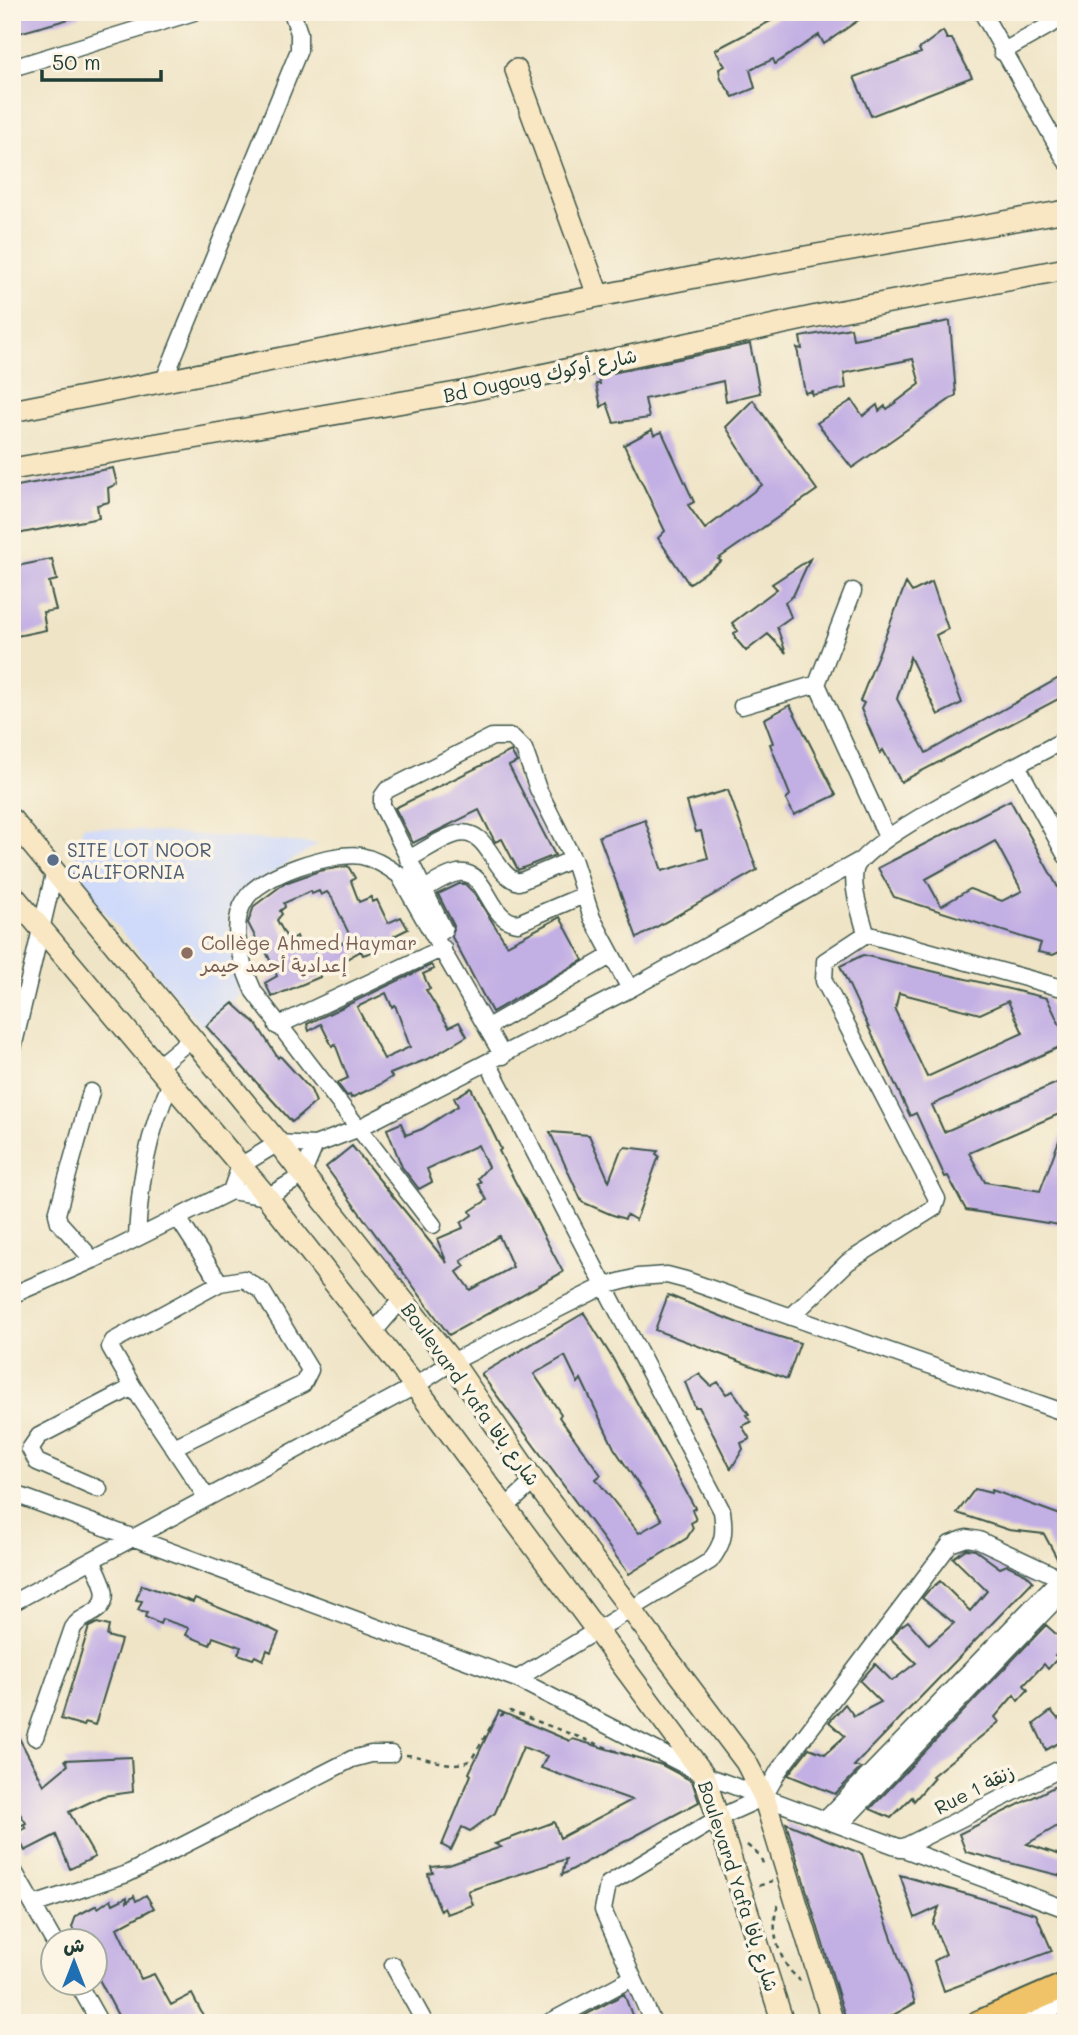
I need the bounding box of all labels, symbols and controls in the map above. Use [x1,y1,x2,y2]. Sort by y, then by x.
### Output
scale bar [42,38,161,82]
text: 50 m [52,48,101,75]
street label: Bd Ougoug شارع أوكوك [441,342,640,410]
place label: SITE LOT NOOR CALIFORNIA [67,837,212,884]
marker: SITE LOT NOOR CALIFORNIA [45,852,61,868]
place label: Collège Ahmed Haymar إعدادية أحمد حيمر [199,930,417,977]
marker: Collège Ahmed Haymar إعدادية أحمد حيمر [179,945,195,961]
street label: Boulevard Yafa شارع يافا [395,1298,546,1492]
street label: Rue 1 زنقة [930,1758,1018,1820]
street label: Boulevard Yafa شارع يافا [691,1777,785,1995]
north arrow [38,1926,108,1996]
text: ش [64,1932,85,1957]

